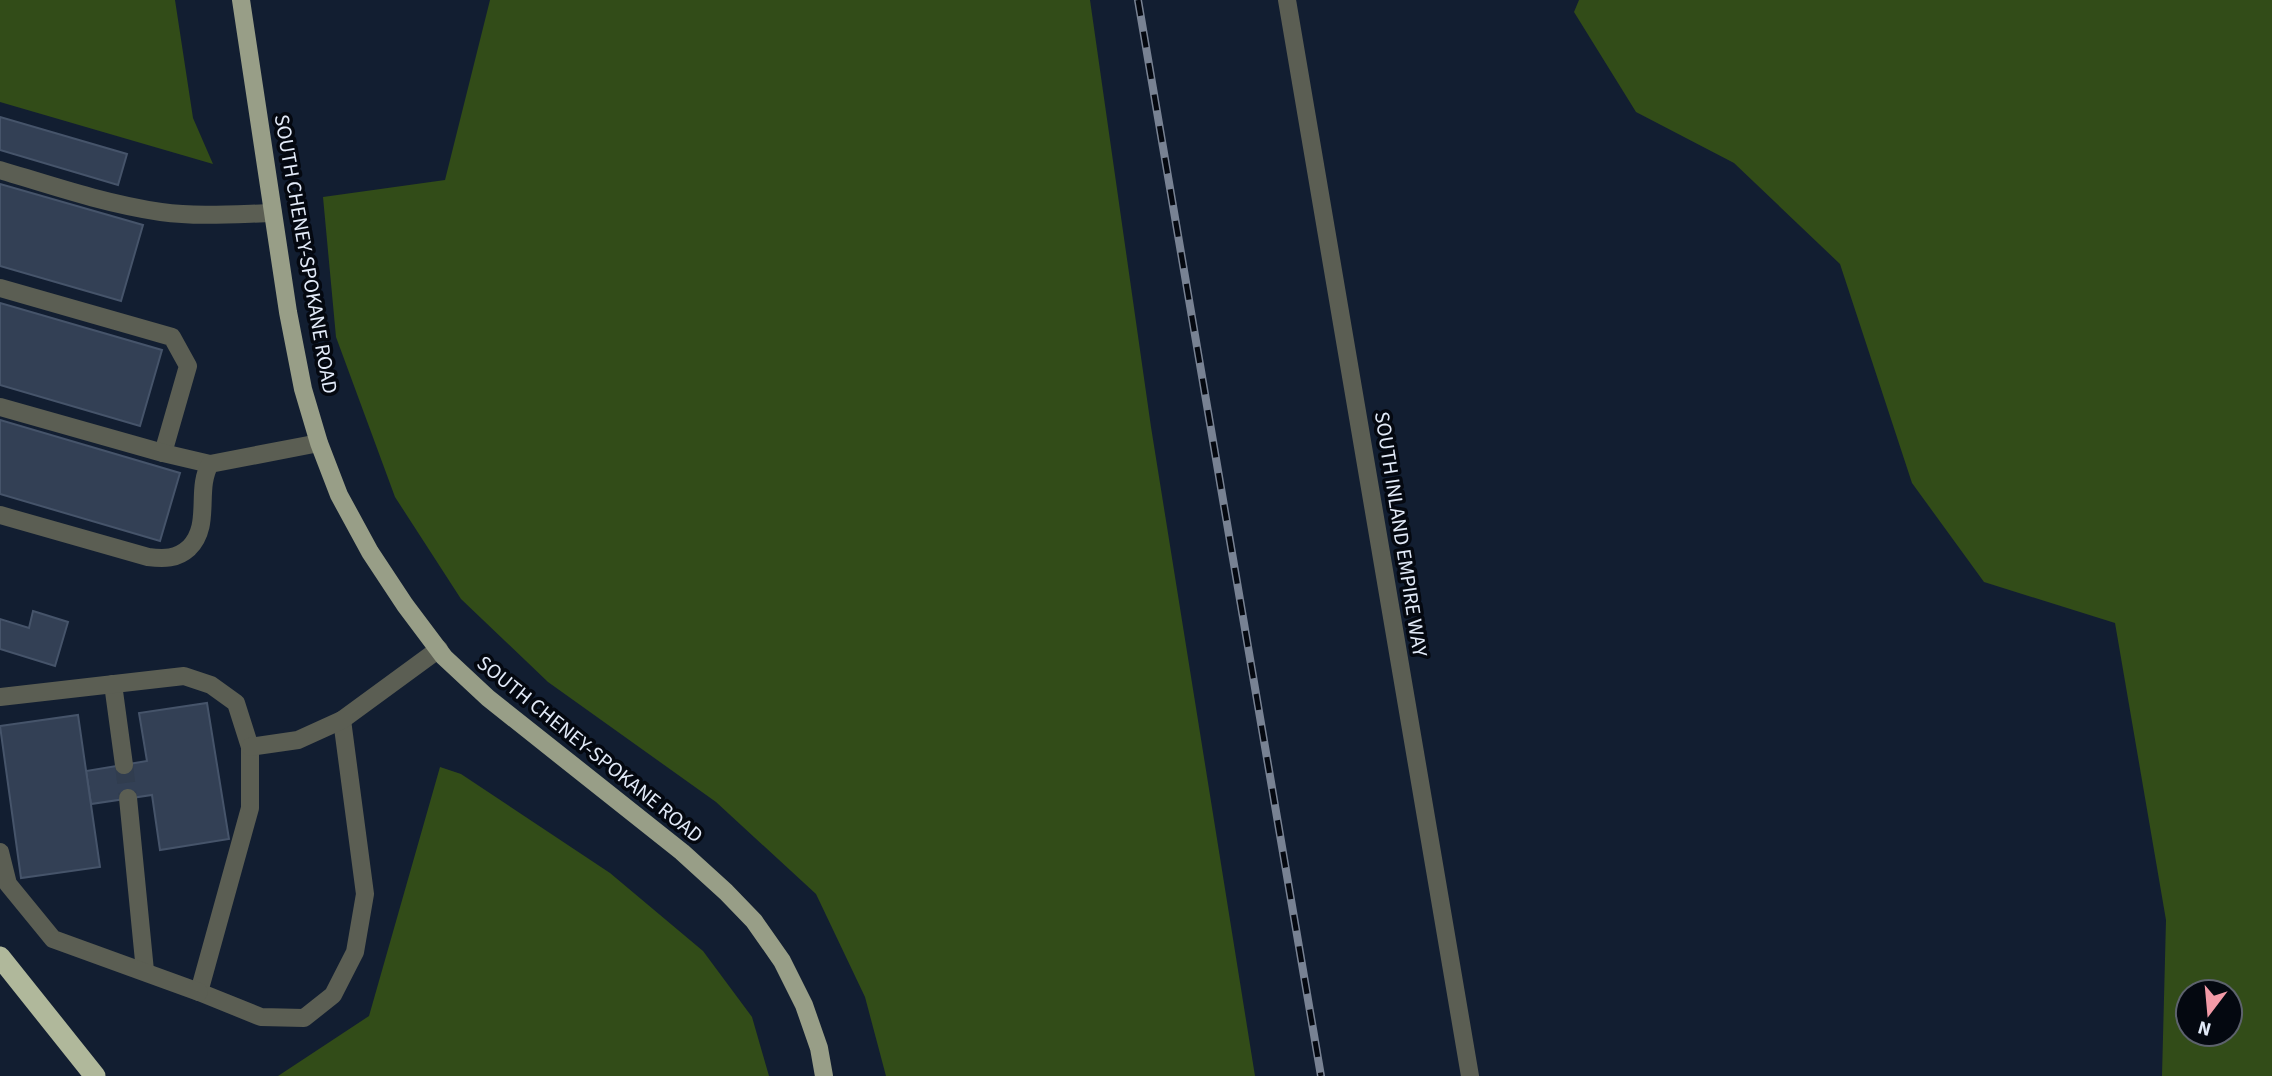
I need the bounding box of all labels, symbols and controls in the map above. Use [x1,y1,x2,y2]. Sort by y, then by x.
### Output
street label: SOUTH CHENEY-SPOKANE ROAD [267,112,345,396]
street label: SOUTH INLAND EMPIRE WAY [1367,409,1435,660]
street label: SOUTH CHENEY-SPOKANE ROAD [470,648,710,850]
north arrow [2174,978,2244,1048]
text: N [2195,1013,2215,1043]

